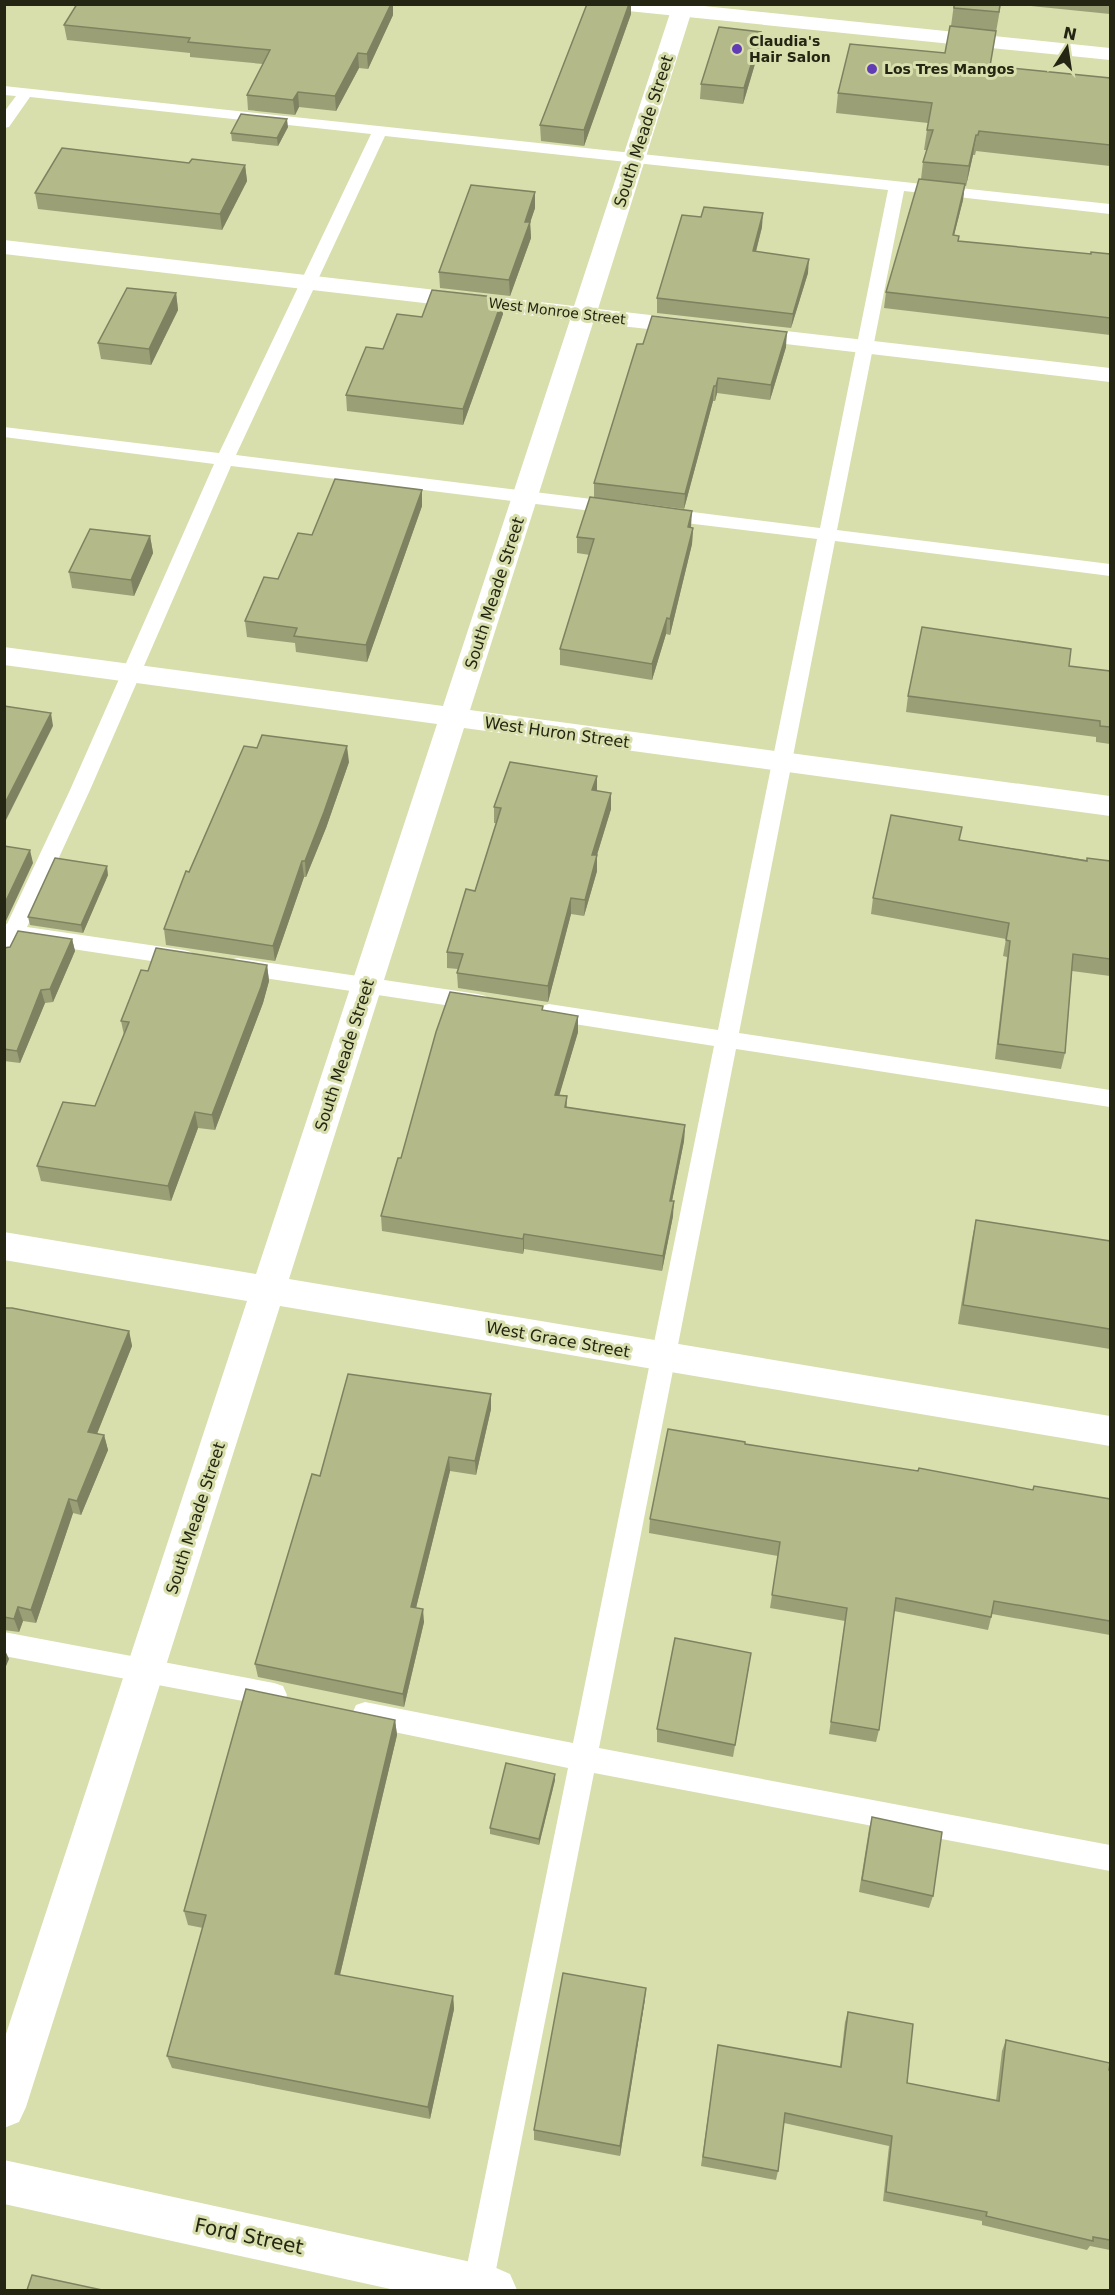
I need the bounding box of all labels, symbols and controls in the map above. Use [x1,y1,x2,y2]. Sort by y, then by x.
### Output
north arrow [1037,18,1097,78]
text: N [1061,23,1079,45]
place label: Claudia's Hair Salon [749,33,831,65]
marker: Claudia's Hair Salon [730,42,744,56]
street label: South Meade Street [610,53,677,210]
place label: Los Tres Mangos [884,61,1015,77]
marker: Los Tres Mangos [865,62,879,76]
street label: West Monroe Street [488,295,627,327]
street label: South Meade Street [461,515,528,672]
street label: West Huron Street [483,713,631,752]
street label: South Meade Street [311,977,378,1134]
street label: West Grace Street [485,1317,631,1361]
street label: South Meade Street [162,1440,229,1597]
street label: Ford Street [192,2213,306,2259]

